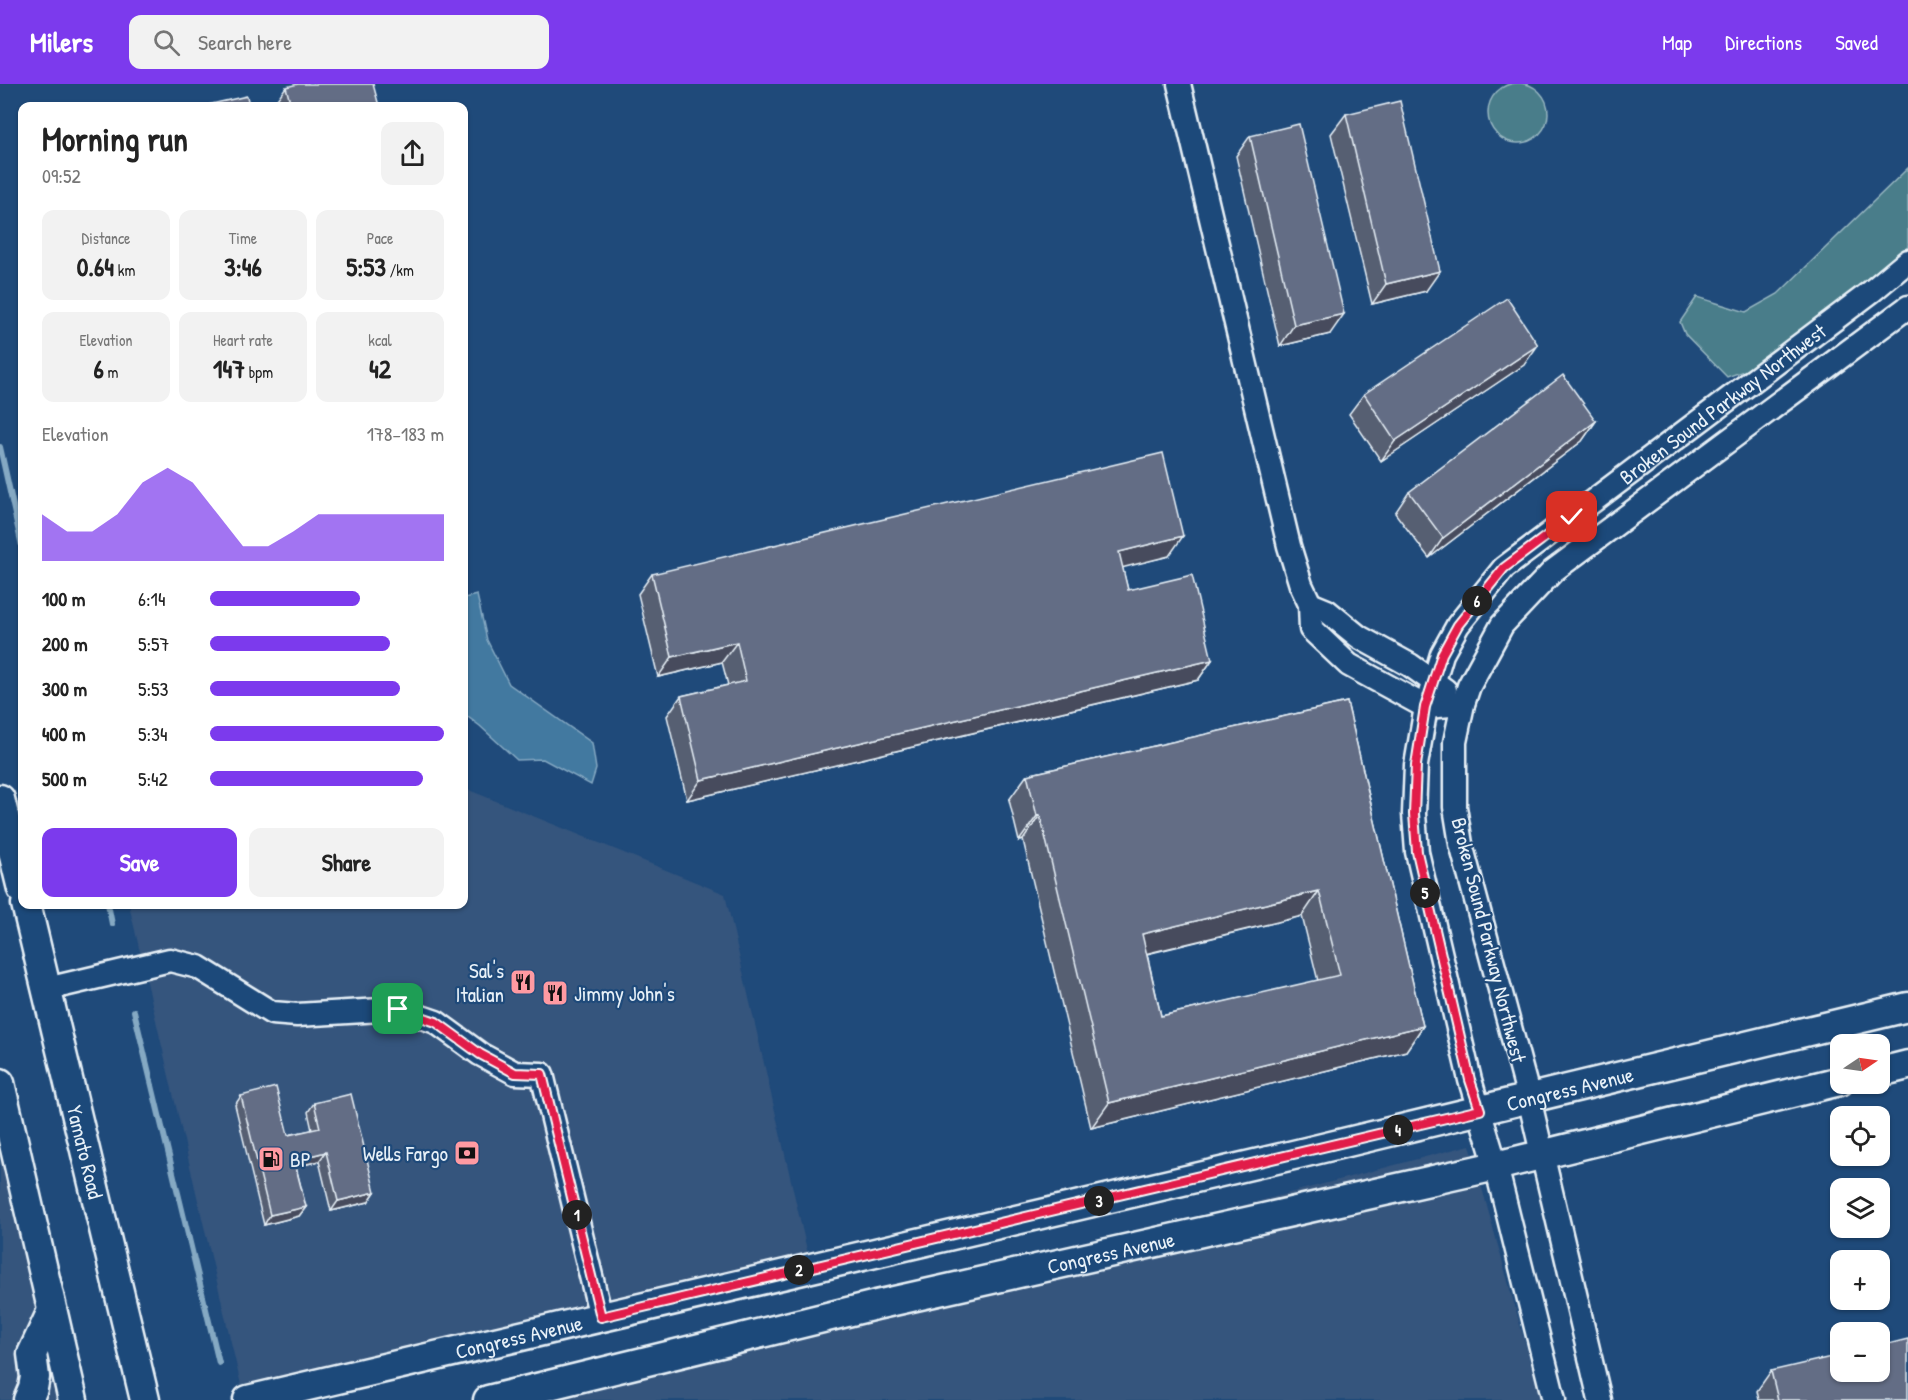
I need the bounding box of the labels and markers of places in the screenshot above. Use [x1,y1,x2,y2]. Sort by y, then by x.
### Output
pin [1546,491,1597,542]
pin: 6 [1462,586,1492,616]
pin: 5 [1410,878,1440,908]
place label: Sal's Italian [456,956,504,1009]
restaurant icon: Sal's Italian [508,967,538,997]
restaurant icon: Jimmy John's [540,978,570,1008]
place label: Jimmy John's [574,979,675,1008]
pin [372,983,423,1034]
pin: 4 [1383,1115,1413,1145]
bank icon: Wells Fargo [452,1138,482,1168]
place label: Wells Fargo [363,1139,448,1168]
fuel station icon: BP [256,1144,286,1174]
place label: BP [290,1145,311,1174]
pin: 3 [1084,1186,1114,1216]
pin: 1 [562,1200,592,1230]
pin: 2 [784,1255,814,1285]

